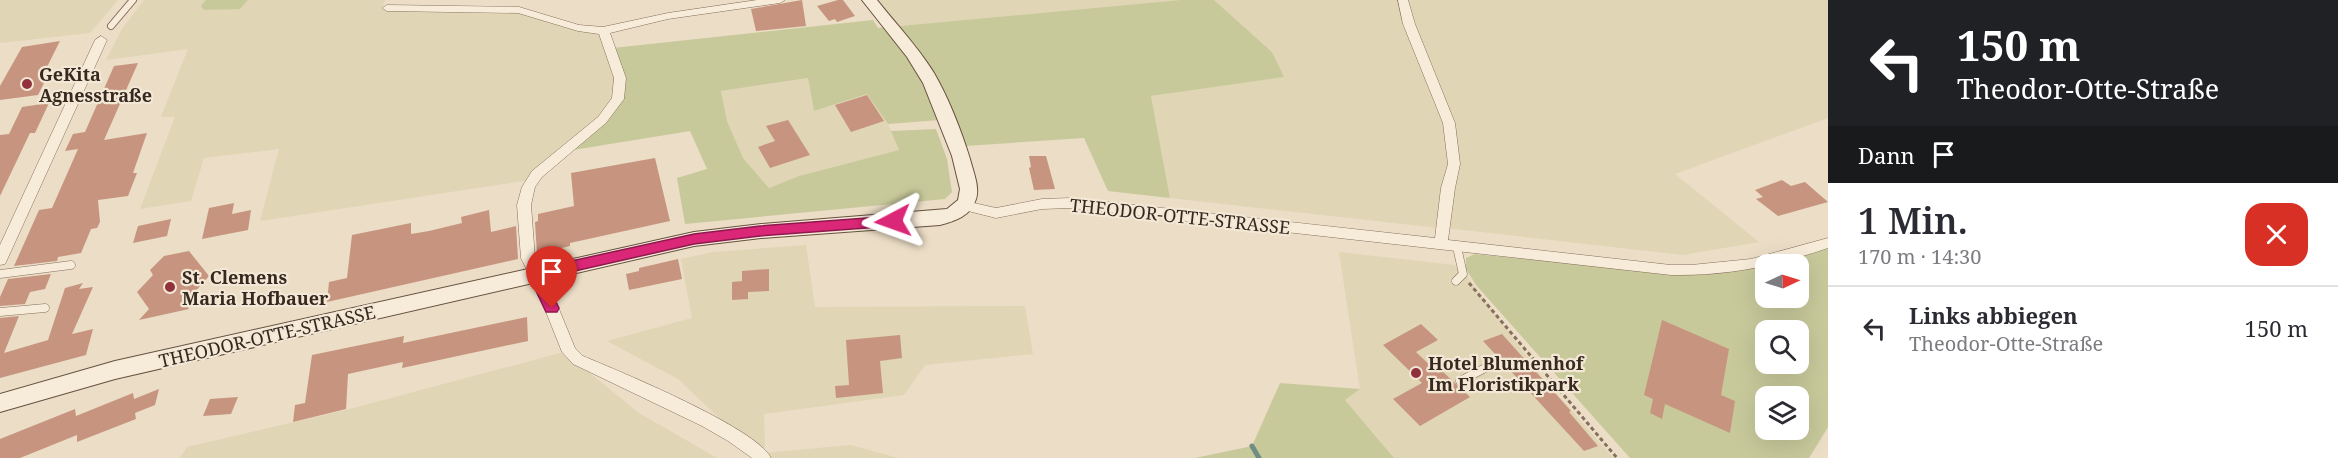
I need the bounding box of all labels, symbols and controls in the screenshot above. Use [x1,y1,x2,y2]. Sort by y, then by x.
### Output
text: 150 m [1957,16,2081,73]
icon: left [1858,24,1936,102]
place label: GeKita Agnesstraße [39,62,152,107]
text: Theodor-Otte-Straße [1957,70,2219,107]
marker: GeKita Agnesstraße [20,77,34,91]
icon: arrive [1927,138,1960,171]
text: Dann [1858,140,1915,170]
position arrow [861,189,925,253]
street label: THEODOR-OTTE-STRASSE [1069,192,1291,240]
text: 1 Min. [1858,196,1968,245]
button: close [2245,203,2308,266]
text: 170 m · 14:30 [1858,243,1981,270]
pin [526,246,577,308]
north arrow [1755,254,1809,308]
map controls [1755,254,1809,440]
icon: arrive [535,255,568,288]
place label: St. Clemens Maria Hofbauer [182,265,329,310]
marker: St. Clemens Maria Hofbauer [163,280,177,294]
street label: THEODOR-OTTE-STRASSE [156,299,378,373]
text: Links abbiegen [1909,300,2078,330]
icon: left [1858,312,1891,345]
text: 150 m [2245,313,2308,343]
button: search [1755,320,1809,374]
text: Theodor-Otte-Straße [1909,330,2103,357]
place label: Hotel Blumenhof Im Floristikpark [1428,351,1585,396]
marker: Hotel Blumenhof Im Floristikpark [1409,366,1423,380]
button: layers [1755,386,1809,440]

